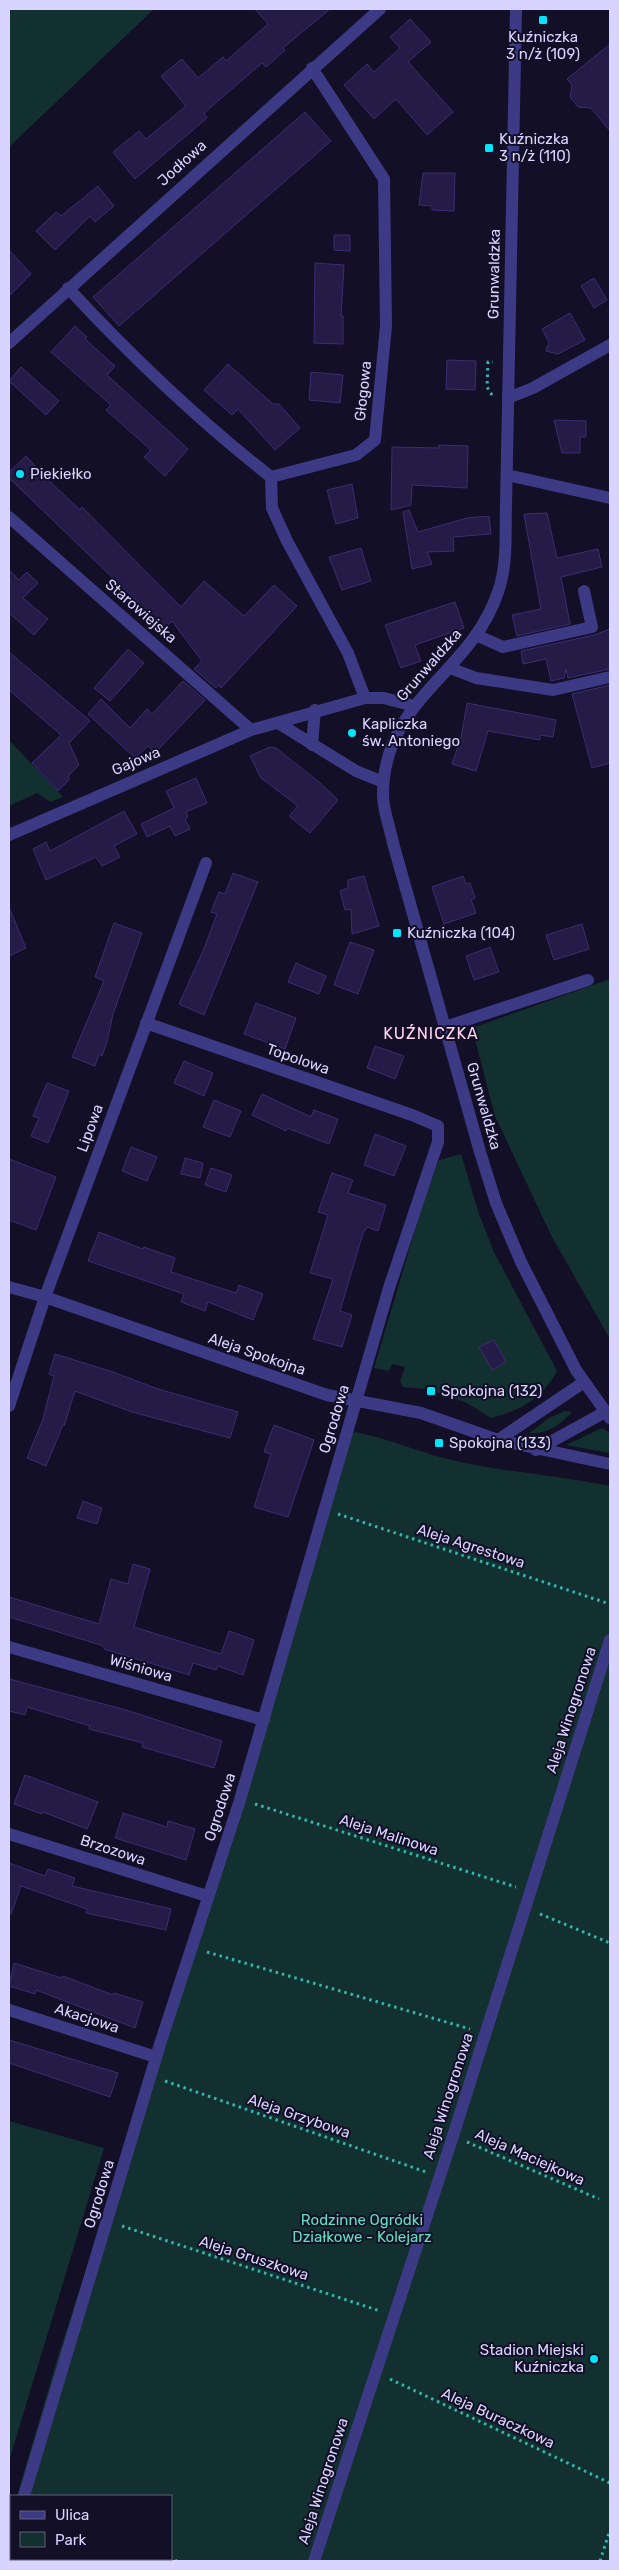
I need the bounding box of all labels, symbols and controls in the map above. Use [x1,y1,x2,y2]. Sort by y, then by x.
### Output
marker: Kuźniczka 3 n/ż (109) [537,14,549,26]
place label: Kuźniczka 3 n/ż (109) [506,28,580,63]
place label: Kuźniczka 3 n/ż (110) [499,130,570,165]
street label: Jodłowa [154,136,210,190]
marker: Kuźniczka 3 n/ż (110) [483,142,495,154]
street label: Grunwaldzka [484,229,504,319]
street label: Głogowa [351,360,375,422]
place label: Piekiełko [30,465,92,483]
marker: Piekiełko [14,468,26,480]
street label: Starowiejska [102,575,180,647]
street label: Grunwaldzka [393,625,465,705]
place label: Kapliczka św. Antoniego [362,715,460,750]
marker: Kapliczka św. Antoniego [346,727,358,739]
street label: Gajowa [109,743,163,779]
place label: Kuźniczka (104) [407,924,515,942]
marker: Kuźniczka (104) [391,927,403,939]
district label: KUŹNICZKA [383,1024,479,1043]
street label: Topolowa [264,1040,332,1078]
street label: Grunwaldzka [463,1060,505,1152]
street label: Lipowa [73,1102,107,1154]
street label: Aleja Spokojna [206,1329,308,1379]
place label: Spokojna (132) [441,1382,542,1400]
street label: Ogrodowa [315,1383,353,1455]
marker: Spokojna (132) [425,1385,437,1397]
place label: Spokojna (133) [449,1434,551,1452]
marker: Spokojna (133) [433,1437,445,1449]
street label: Aleja Agrestowa [415,1520,527,1572]
street label: Aleja Winogronowa [542,1645,600,1775]
street label: Wiśniowa [108,1650,174,1686]
street label: Ogrodowa [201,1771,239,1843]
street label: Aleja Malinowa [337,1811,441,1859]
street label: Brzozowa [78,1831,148,1869]
street label: Akacjowa [53,1999,121,2037]
street label: Aleja Winogronowa [419,2031,477,2161]
street label: Aleja Grzybowa [245,2090,353,2142]
street label: Aleja Maciejkowa [472,2125,588,2189]
street label: Ogrodowa [80,2158,118,2230]
park label: Rodzinne Ogródki Działkowe - Kolejarz [292,2211,432,2246]
street label: Aleja Gruszkowa [197,2232,311,2284]
place label: Stadion Miejski Kuźniczka [480,2341,584,2376]
marker: Stadion Miejski Kuźniczka [588,2353,600,2365]
street label: Aleja Buraczkowa [439,2384,557,2452]
street label: Aleja Winogronowa [294,2416,352,2546]
legend [10,2495,172,2560]
text: Ulica [55,2506,89,2524]
text: Park [55,2531,86,2549]

